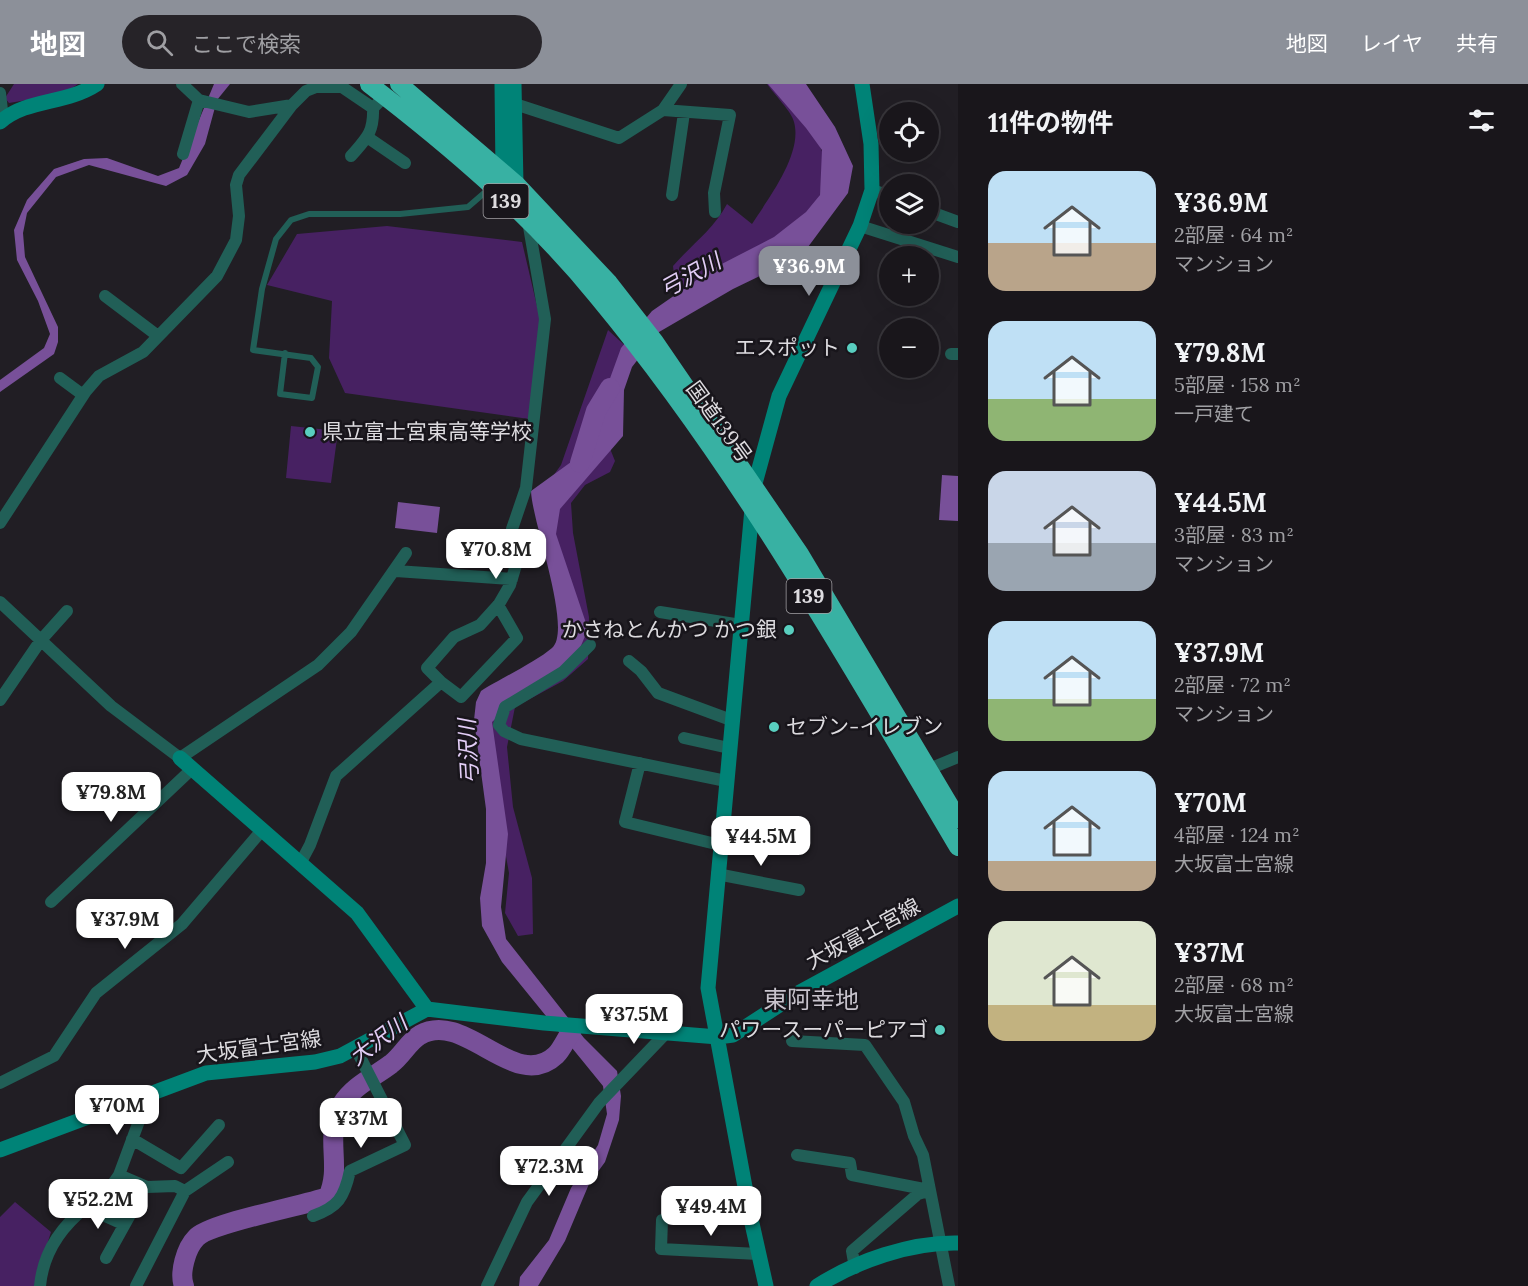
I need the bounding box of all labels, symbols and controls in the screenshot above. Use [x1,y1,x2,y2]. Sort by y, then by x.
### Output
search box [122,15,542,69]
text: 地図 [30,26,86,62]
icon: search [143,26,176,59]
text: ここで検索 [191,30,301,58]
text: 地図 [1286,30,1328,57]
text: レイヤ [1361,30,1423,57]
text: 共有 [1456,30,1498,57]
map controls [879,102,939,378]
button: locate [879,102,939,162]
icon: filters [1465,104,1498,137]
text: 11件の物件 [988,106,1113,139]
button: layers [879,174,939,234]
road number: 139 [484,184,528,218]
text: ¥36.9M [1174,186,1269,219]
icon: home [1036,195,1108,267]
text: 2部屋 · 64 m² [1174,222,1294,247]
water label: 弓沢川 [654,246,727,303]
pin: ¥36.9M [760,246,858,297]
button: + [879,246,939,306]
text: マンション [1174,251,1274,276]
text: ¥36.9M [773,253,845,278]
button: − [879,318,939,378]
place label: エスポット [735,334,840,361]
text: ¥79.8M [1174,336,1266,369]
marker: エスポット [845,341,859,355]
icon: home [1036,345,1108,417]
text: 5部屋 · 158 m² [1174,372,1301,397]
street label: 国道139号 [681,376,758,468]
text: 一戸建て [1174,401,1254,426]
place label: 県立富士宮東高等学校 [322,418,532,445]
marker: 県立富士宮東高等学校 [303,425,317,439]
text: ¥44.5M [1174,486,1267,519]
icon: home [1036,495,1108,567]
text: 3部屋 · 83 m² [1174,522,1294,547]
pin: ¥70.8M [447,529,545,580]
text: ¥70.8M [460,536,532,561]
text: マンション [1174,551,1274,576]
road number: 139 [786,579,832,613]
place label: かさねとんかつ かつ銀 [561,616,777,643]
marker: かさねとんかつ かつ銀 [782,623,796,637]
text: ¥37.9M [1174,636,1264,669]
icon: home [1036,645,1108,717]
text: 2部屋 · 72 m² [1174,672,1291,697]
text: マンション [1174,701,1274,726]
place label: セブン-イレブン [786,713,943,740]
water label: 弓沢川 [452,716,484,786]
marker: セブン-イレブン [767,720,781,734]
pin: ¥79.8M [62,772,160,823]
text: ¥79.8M [76,779,146,804]
text: ¥70M [1174,786,1247,819]
icon: home [1036,795,1108,867]
pin: ¥44.5M [712,816,810,867]
text: 4部屋 · 124 m² [1174,822,1300,847]
text: ¥44.5M [725,823,797,848]
text: 大坂富士宮線 [1174,851,1294,876]
street label: 大坂富士宮線 [801,892,925,975]
pin: ¥37.9M [76,899,174,950]
text: ¥37.9M [90,906,160,931]
text: ¥37M [1174,936,1245,969]
icon: home [1036,945,1108,1017]
text: 2部屋 · 68 m² [1174,972,1294,997]
district label: 東阿幸地 [763,984,859,1015]
pin: ¥37.5M [585,994,683,1045]
text: ¥37.5M [600,1001,668,1026]
text: 大坂富士宮線 [1174,1001,1294,1026]
water label: 大沢川 [343,1008,414,1071]
place label: パワースーパーピアゴ [719,1016,928,1043]
marker: パワースーパーピアゴ [933,1023,947,1037]
street label: 大坂富士宮線 [195,1024,323,1069]
pin: ¥70M [81,1085,153,1136]
text: ¥70M [89,1092,145,1117]
pin: ¥37M [325,1098,397,1149]
text: ¥37M [334,1105,388,1130]
pin: ¥72.3M [500,1146,598,1197]
text: ¥72.3M [514,1153,584,1178]
pin: ¥52.2M [49,1179,147,1230]
text: ¥52.2M [63,1186,133,1211]
pin: ¥49.4M [662,1186,760,1237]
text: ¥49.4M [675,1193,747,1218]

